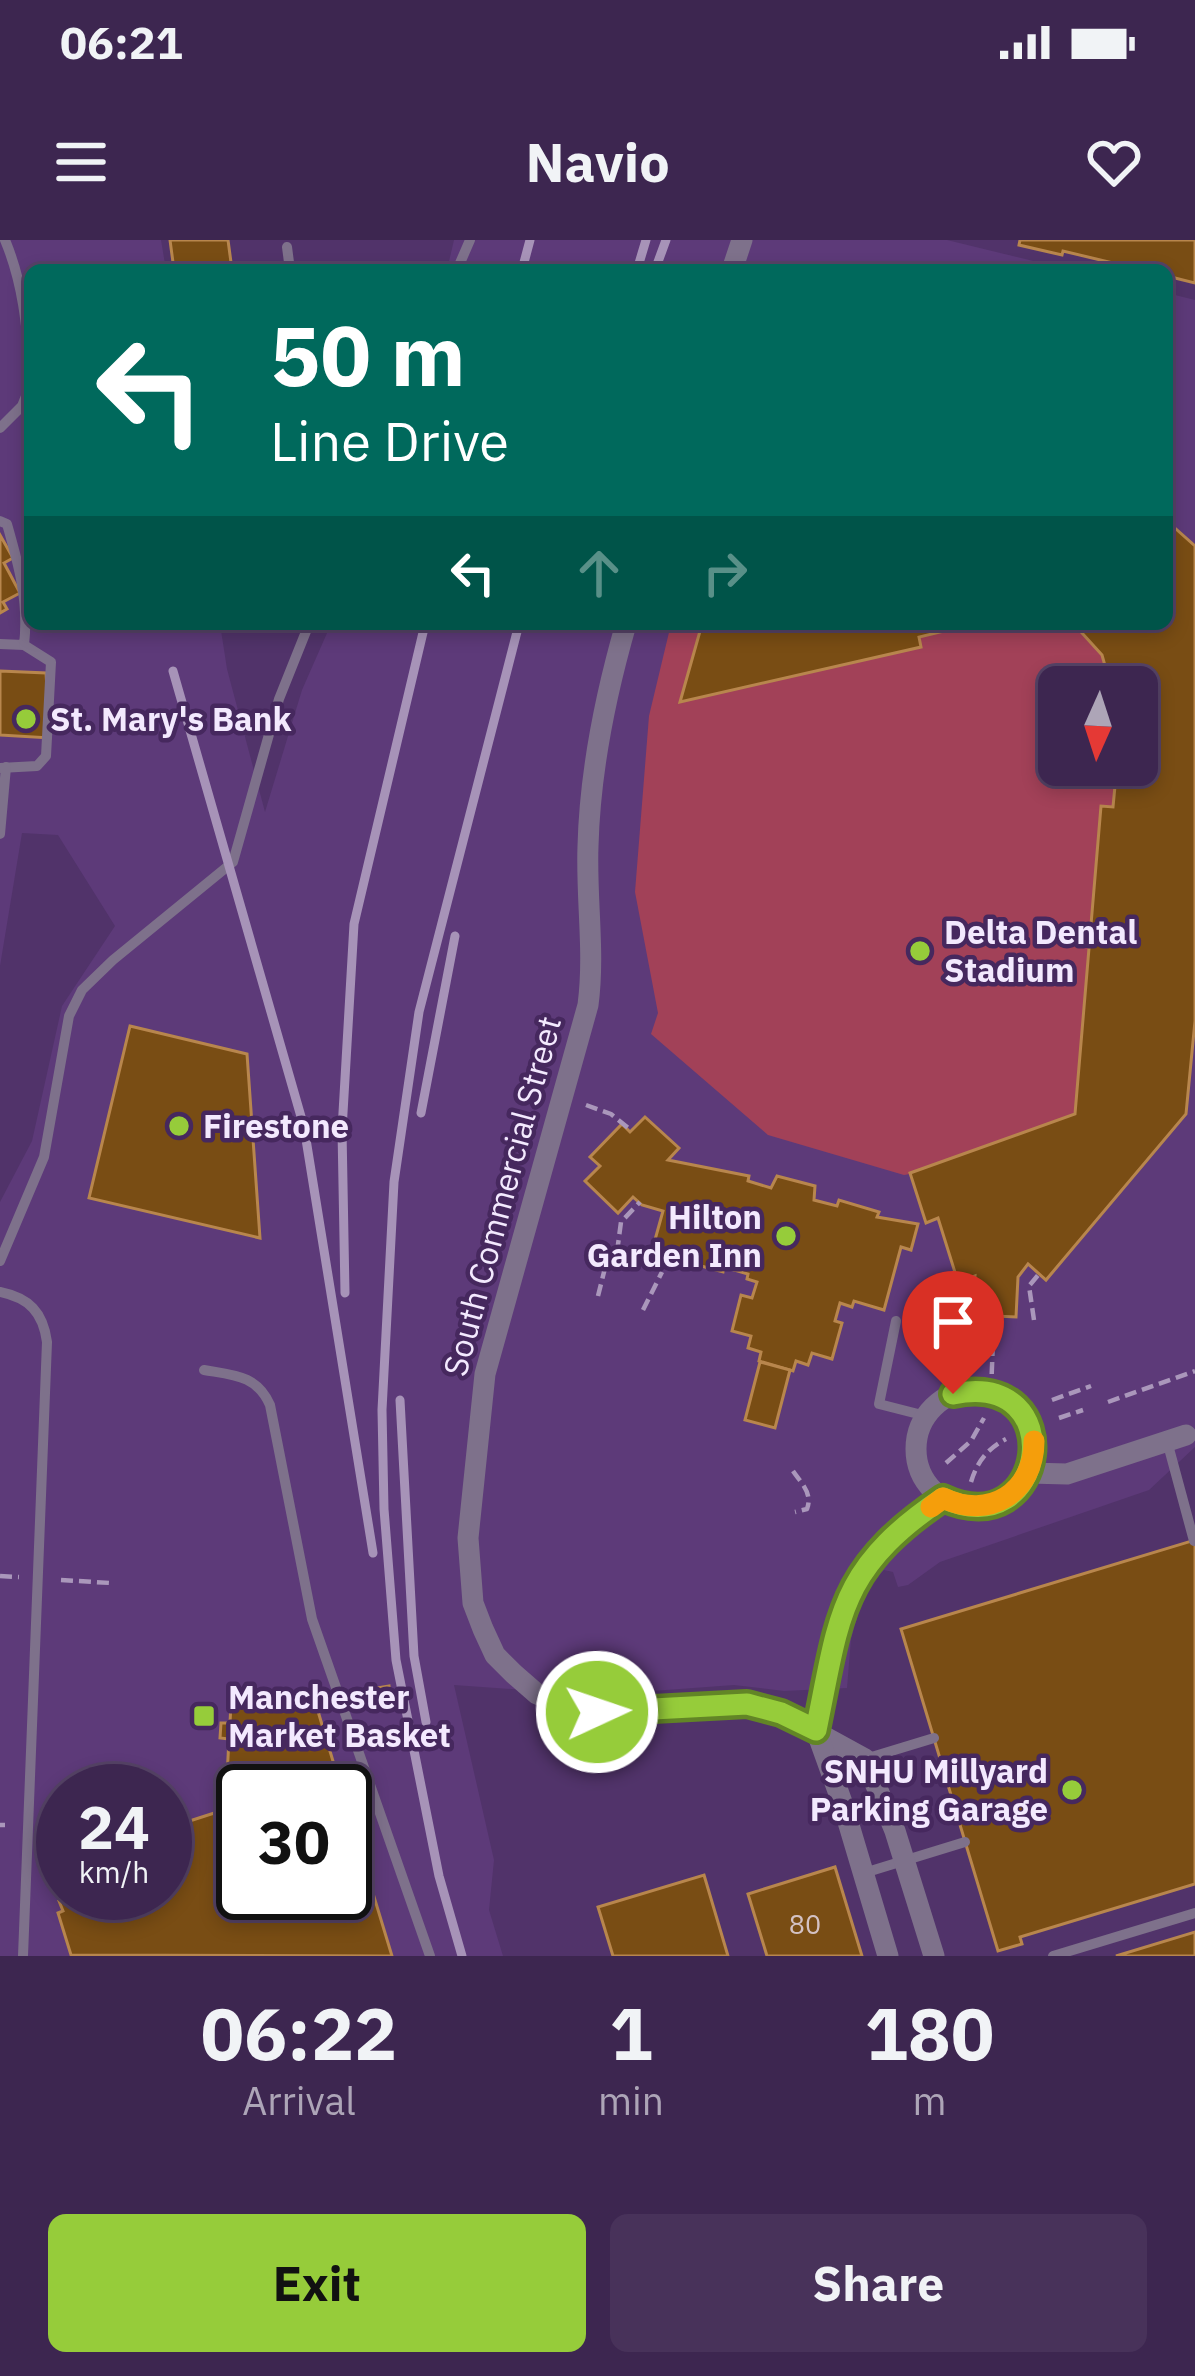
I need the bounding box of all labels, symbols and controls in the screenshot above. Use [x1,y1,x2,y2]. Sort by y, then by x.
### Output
text: 06:21 [60,13,183,71]
text: Navio [525,127,670,197]
icon: menu [48,129,114,195]
icon: heart [1081,129,1147,195]
text: 50 m [270,300,466,409]
icon: left [72,312,228,468]
text: Line Drive [270,406,509,476]
icon: left [440,540,506,606]
icon: ahead [566,540,632,606]
icon: right [692,540,758,606]
north arrow [1038,666,1158,786]
map controls [1038,666,1158,786]
place label: St. Mary's Bank [50,697,292,740]
marker: St. Mary's Bank [13,706,39,732]
place label: Delta Dental Stadium [944,910,1137,991]
marker: Delta Dental Stadium [907,938,933,964]
street label: South Commercial Street [433,1011,570,1381]
place label: Firestone [203,1104,349,1147]
marker: Firestone [166,1113,192,1139]
place label: Hilton Garden Inn [587,1195,762,1276]
marker: Hilton Garden Inn [773,1223,799,1249]
pin [902,1271,1004,1394]
icon: arrive [920,1289,986,1355]
position arrow [534,1649,660,1775]
place label: Manchester Market Basket [228,1675,451,1756]
marker: Manchester Market Basket [191,1703,217,1729]
place label: SNHU Millyard Parking Garage [810,1749,1048,1830]
speed limit sign: 30 [216,1764,372,1920]
marker: SNHU Millyard Parking Garage [1059,1777,1085,1803]
text: 24 [78,1787,150,1866]
text: km/h [79,1852,149,1891]
house number: 80 [789,1906,821,1941]
text: 06:22 [201,1986,397,2080]
text: 1 [609,1986,653,2080]
text: 180 [865,1986,994,2080]
text: Arrival [242,2075,356,2126]
text: min [598,2075,664,2126]
text: m [912,2075,947,2126]
button: Exit [48,2214,586,2352]
button: Share [610,2214,1147,2352]

